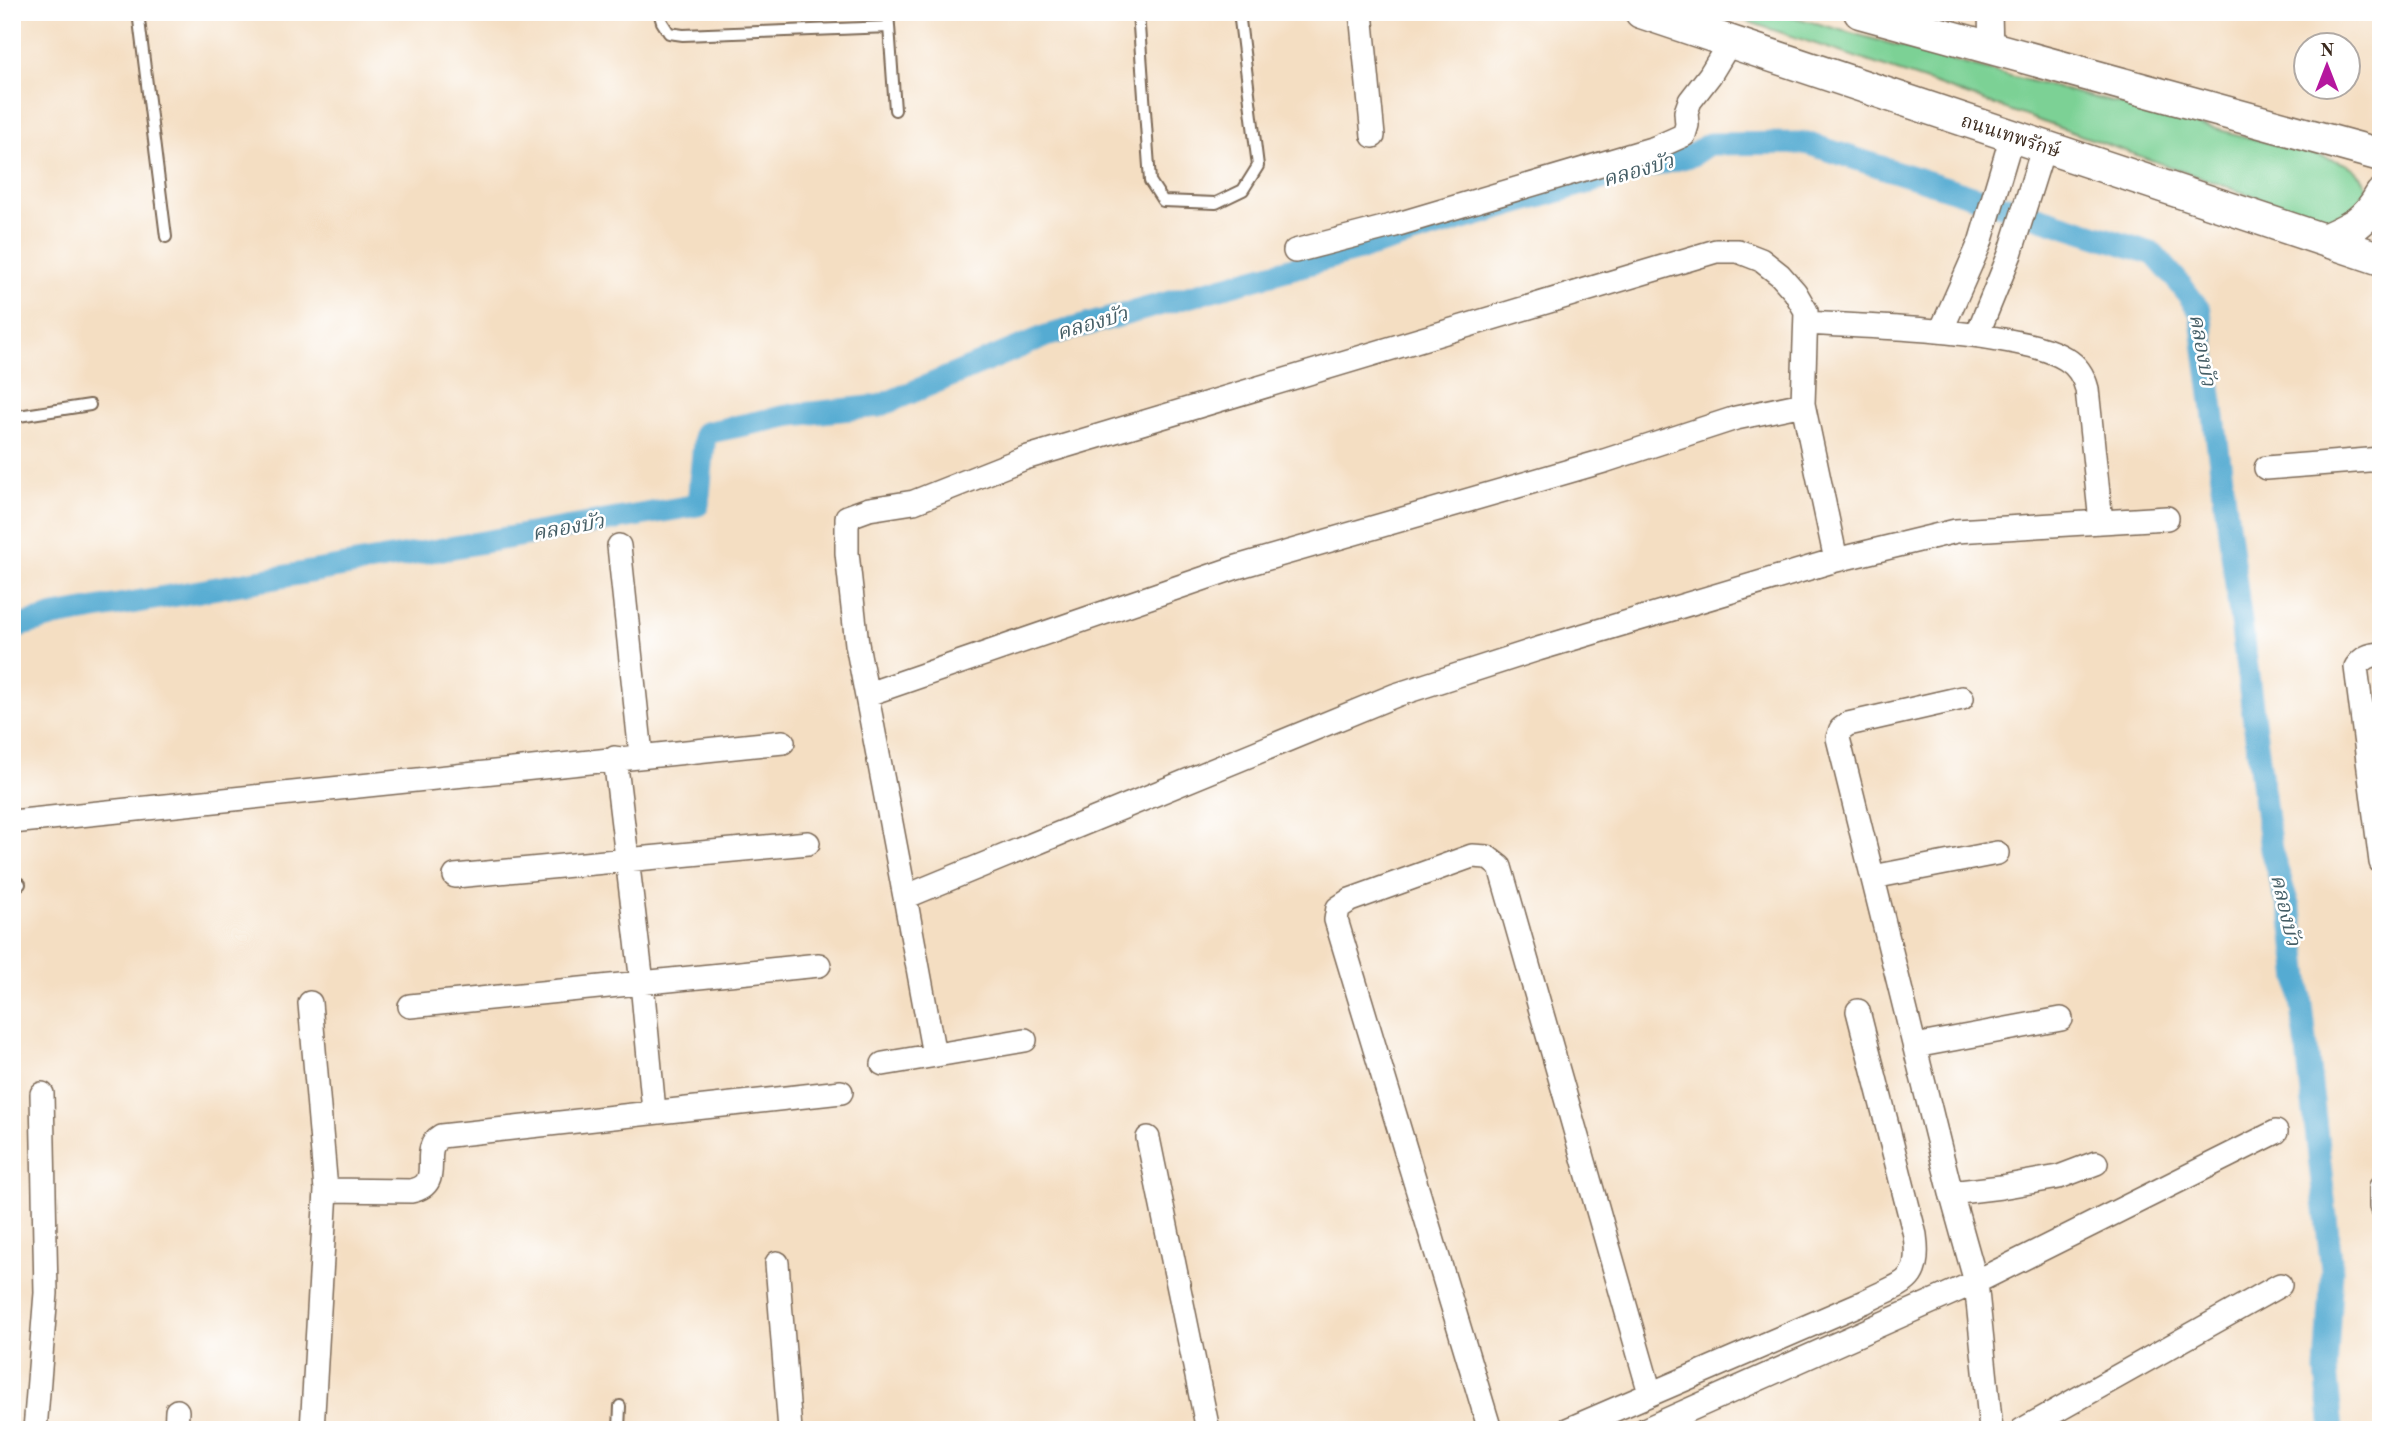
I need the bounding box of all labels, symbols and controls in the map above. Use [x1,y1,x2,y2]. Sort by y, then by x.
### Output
north arrow [2292,32,2362,102]
text: N [2320,42,2335,61]
street label: ถนนเทพรักษ์ [1958,109,2064,162]
water label: คลองบัว [1600,149,1677,192]
water label: คลองบัว [1054,302,1131,345]
water label: คลองบัว [2185,312,2220,389]
water label: คลองบัว [530,510,607,545]
water label: คลองบัว [2266,872,2305,949]

